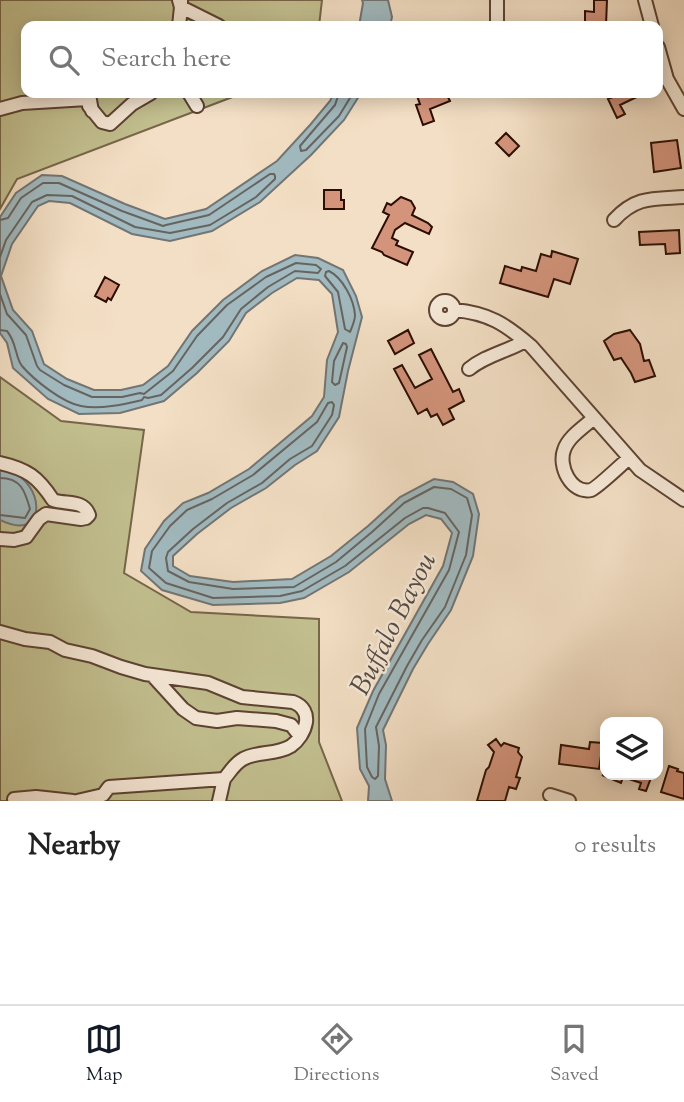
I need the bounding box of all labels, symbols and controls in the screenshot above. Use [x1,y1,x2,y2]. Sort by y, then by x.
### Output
search box [21,21,663,98]
icon: search [45,41,83,79]
text: Search here [101,41,231,78]
water label: Buffalo Bayou [342,546,448,703]
map controls [600,717,663,780]
button: layers [600,717,663,780]
text: Nearby [28,825,120,868]
text: 0 results [574,830,656,863]
tab: Map [85,1020,123,1089]
tab: Directions [294,1020,379,1089]
tab: Saved [550,1020,599,1089]

